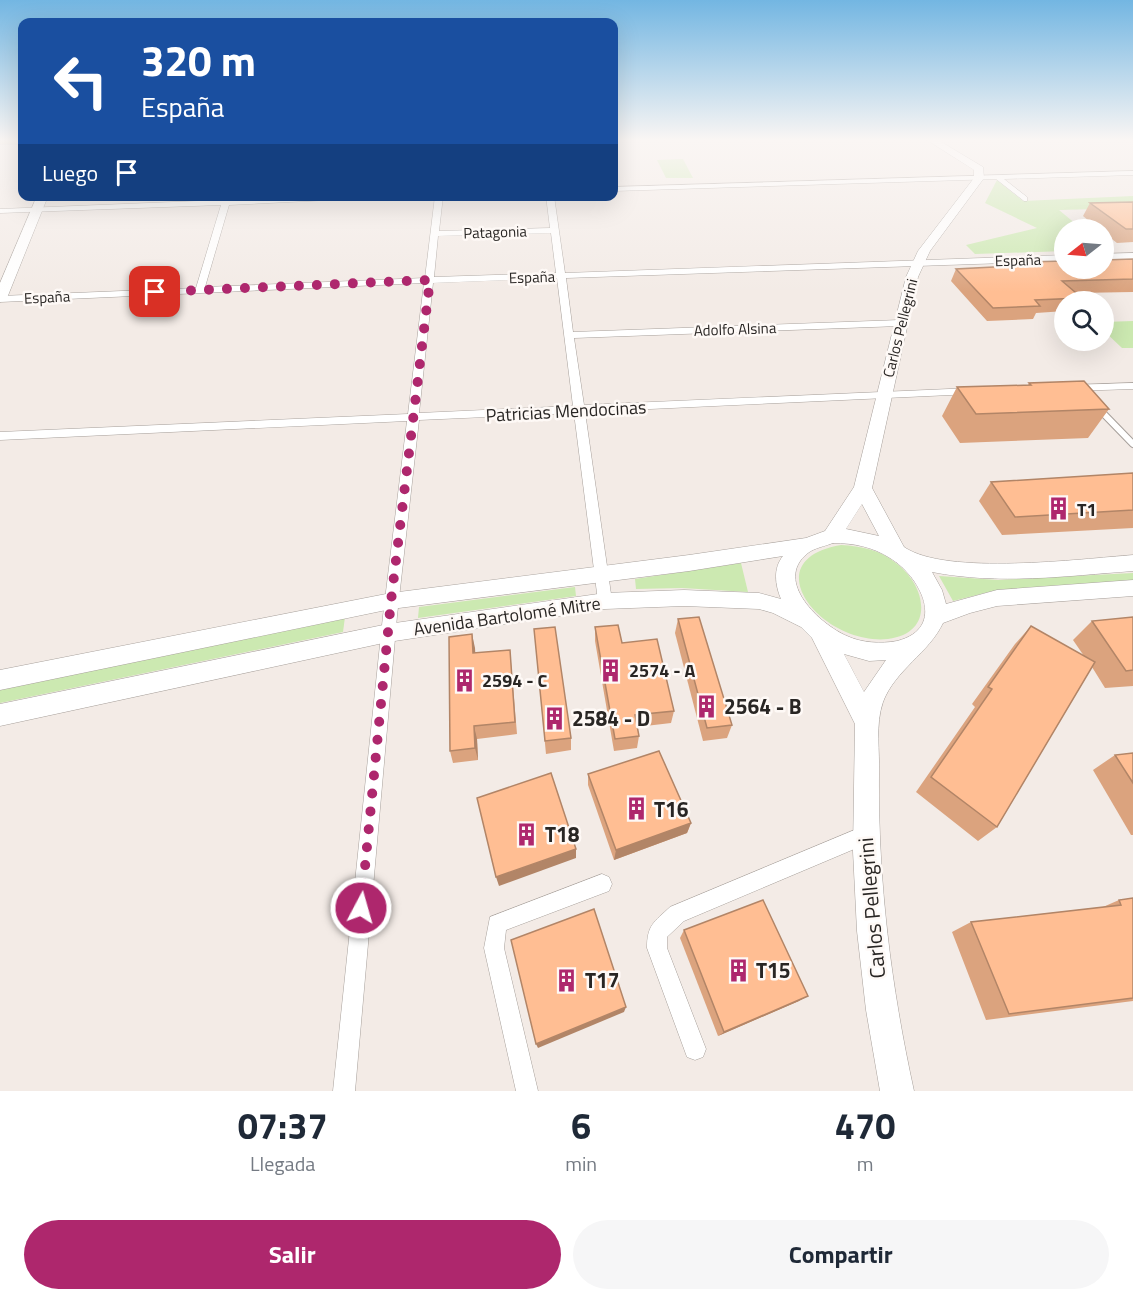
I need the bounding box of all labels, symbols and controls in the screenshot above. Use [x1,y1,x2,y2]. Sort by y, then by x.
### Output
text: 320 m [141,28,256,92]
icon: left [42,42,120,120]
text: España [141,86,224,127]
text: Luego [42,156,98,190]
icon: arrive [110,156,143,189]
street label: Patagonia [463,219,528,245]
north arrow [1054,219,1114,279]
map controls [1054,219,1114,351]
street label: España [994,248,1042,272]
street label: España [508,265,556,289]
pin [129,266,180,317]
icon: arrive [138,275,171,308]
street label: Carlos Pellegrini [877,276,923,380]
street label: España [23,284,71,310]
button: search [1054,291,1114,351]
street label: Adolfo Alsina [693,316,777,342]
street label: Patricias Mendocinas [485,393,647,429]
building icon: T1 [1046,496,1072,522]
place label: T1 [1077,496,1097,523]
street label: Avenida Bartolomé Mitre [412,590,602,642]
building icon: 2574 - A [598,657,624,683]
place label: 2574 - A [629,657,696,684]
building icon: 2594 - C [451,667,477,693]
place label: 2594 - C [482,667,548,694]
place label: 2564 - B [724,690,802,722]
building icon: 2564 - B [693,693,719,719]
place label: 2584 - D [572,702,650,734]
building icon: 2584 - D [541,705,567,731]
place label: T16 [654,793,689,825]
building icon: T16 [623,796,649,822]
place label: T18 [545,818,580,850]
building icon: T18 [514,821,540,847]
street label: Carlos Pellegrini [849,836,893,980]
position arrow [329,876,393,940]
place label: T15 [756,954,791,986]
building icon: T15 [725,957,751,983]
place label: T17 [585,964,620,996]
building icon: T17 [554,967,580,993]
text: 07:37 [238,1098,328,1153]
text: 6 [571,1098,591,1153]
text: 470 [835,1098,895,1153]
text: Llegada [250,1148,315,1179]
text: min [565,1148,597,1179]
text: m [857,1148,873,1179]
button: Salir [24,1220,561,1289]
button: Compartir [573,1220,1109,1289]

